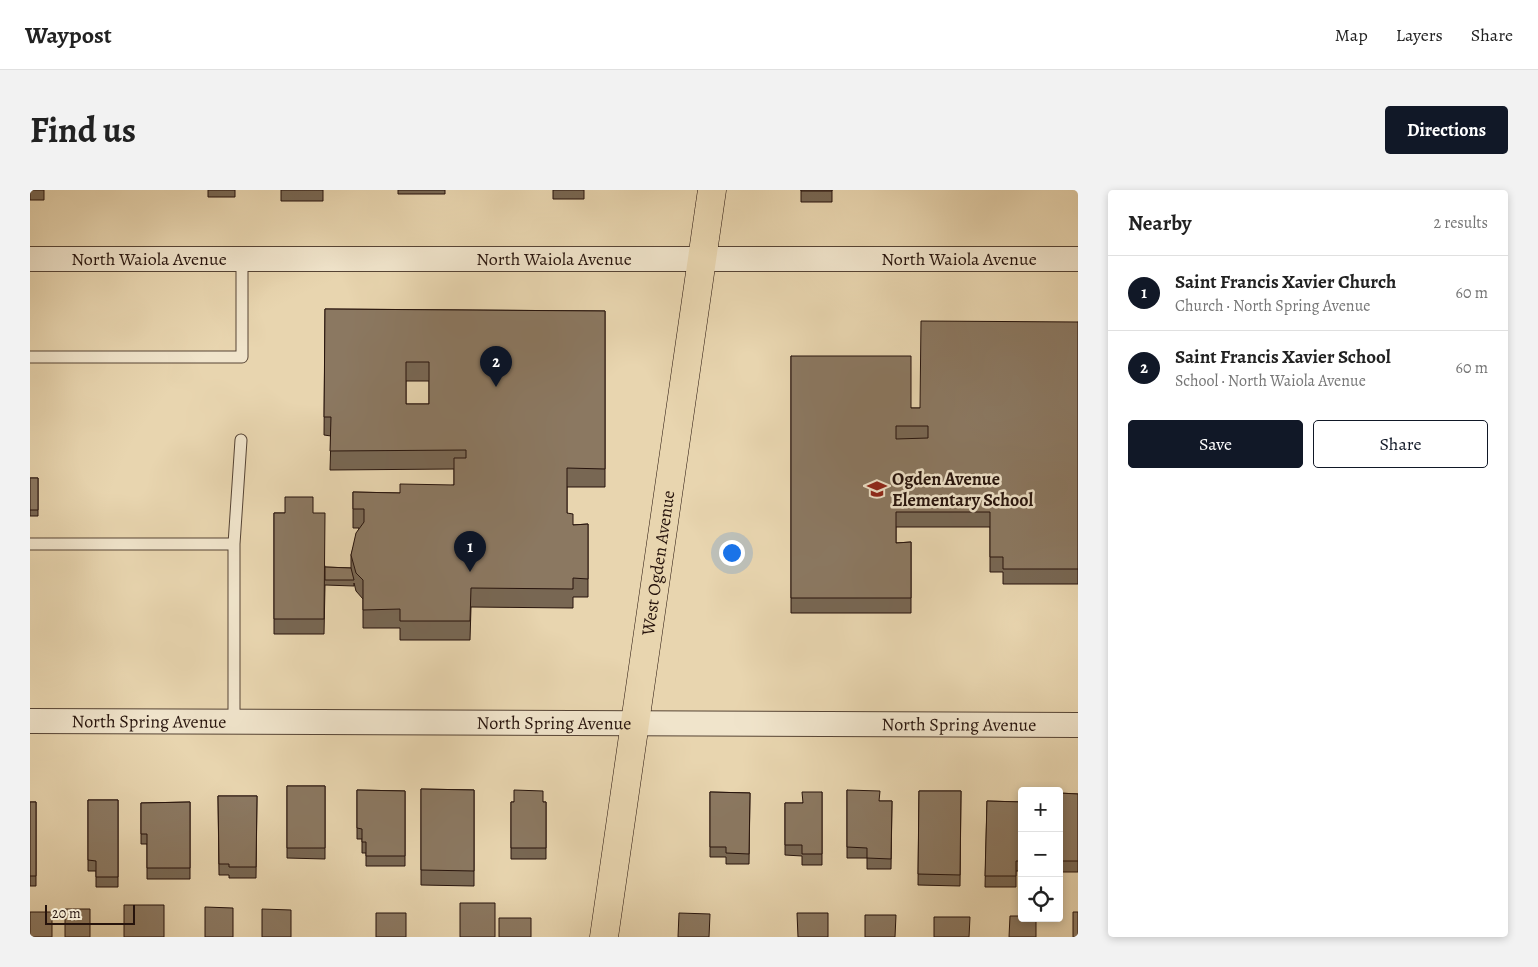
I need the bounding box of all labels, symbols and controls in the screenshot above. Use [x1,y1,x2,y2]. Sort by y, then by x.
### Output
text: Waypost [25,19,112,51]
text: Map [1335,23,1368,47]
text: Layers [1396,23,1443,47]
text: Share [1471,23,1513,47]
text: Find us [30,106,136,154]
button: Directions [1385,106,1508,154]
text: Nearby [1128,209,1191,237]
text: 2 results [1433,212,1488,234]
street label: North Waiola Avenue [71,247,227,271]
street label: North Waiola Avenue [476,247,632,271]
street label: North Waiola Avenue [881,247,1037,271]
text: Saint Francis Xavier Church [1175,269,1396,295]
text: 1 [1141,282,1147,304]
text: 60 m [1456,282,1488,304]
text: Church · North Spring Avenue [1175,295,1370,317]
text: Saint Francis Xavier School [1175,344,1391,370]
pin: 2 [480,346,512,387]
text: 2 [1140,357,1148,379]
text: 60 m [1456,357,1488,379]
text: School · North Waiola Avenue [1175,370,1366,392]
button: Save [1128,420,1303,468]
button: Share [1313,420,1488,468]
place label: Ogden Avenue Elementary School [892,467,1034,512]
school or university icon: Ogden Avenue Elementary School [866,478,888,500]
street label: West Ogden Avenue [636,489,680,638]
pin: 1 [454,531,486,572]
your location [719,540,745,566]
street label: North Spring Avenue [72,709,226,734]
street label: North Spring Avenue [477,711,631,735]
street label: North Spring Avenue [882,712,1036,737]
map controls [1018,787,1063,922]
button: + [1018,787,1063,832]
button: − [1018,832,1063,877]
button: locate [1018,877,1063,922]
scale bar [45,902,135,925]
text: 20 m [52,904,81,923]

